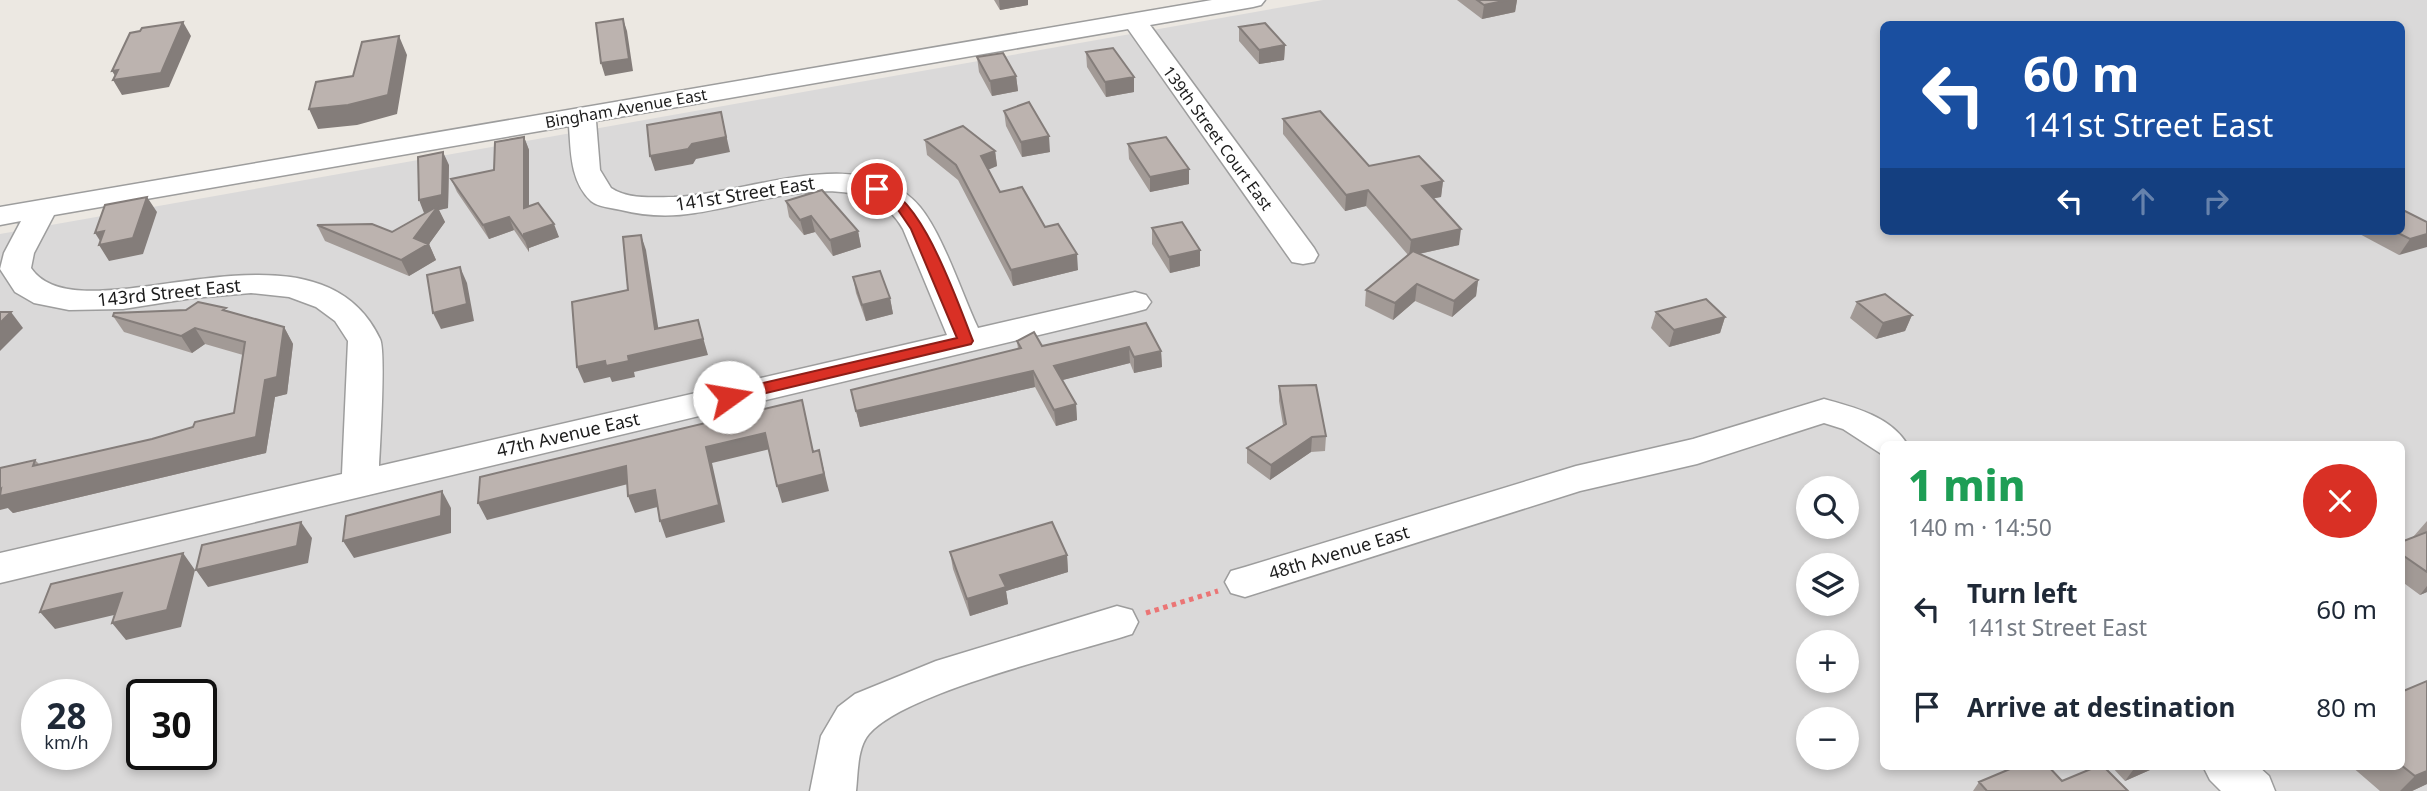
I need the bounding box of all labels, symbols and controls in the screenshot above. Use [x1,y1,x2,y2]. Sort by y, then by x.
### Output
text: 60 m [2023,40,2140,106]
icon: left [1908,49,1999,140]
street label: 139th Street Court East [1158,61,1278,215]
street label: Bingham Avenue East [543,83,709,133]
text: 141st Street East [2023,103,2273,146]
pin [847,159,907,219]
street label: 141st Street East [673,170,817,216]
icon: arrive [858,170,896,208]
icon: left [2051,182,2089,220]
icon: ahead [2124,182,2162,220]
icon: right [2197,182,2235,220]
street label: 143rd Street East [96,272,242,311]
position arrow [692,360,766,434]
street label: 47th Avenue East [494,406,642,462]
text: 1 min [1908,456,2025,513]
button: close [2303,464,2377,538]
map controls [1796,476,1859,770]
button: search [1796,476,1859,539]
text: 140 m · 14:50 [1908,511,2052,543]
street label: 48th Avenue East [1265,519,1413,585]
button: layers [1796,553,1859,616]
text: Turn left [1967,575,2078,611]
icon: left [1908,590,1946,628]
text: 60 m [2316,591,2377,627]
text: 141st Street East [1967,611,2147,643]
button: + [1796,630,1859,693]
speed limit sign: 30 [126,679,217,770]
icon: arrive [1908,688,1946,726]
text: Arrive at destination [1967,689,2236,725]
text: 80 m [2316,689,2377,725]
text: 28 [46,692,87,739]
button: − [1796,707,1859,770]
text: km/h [44,730,89,754]

